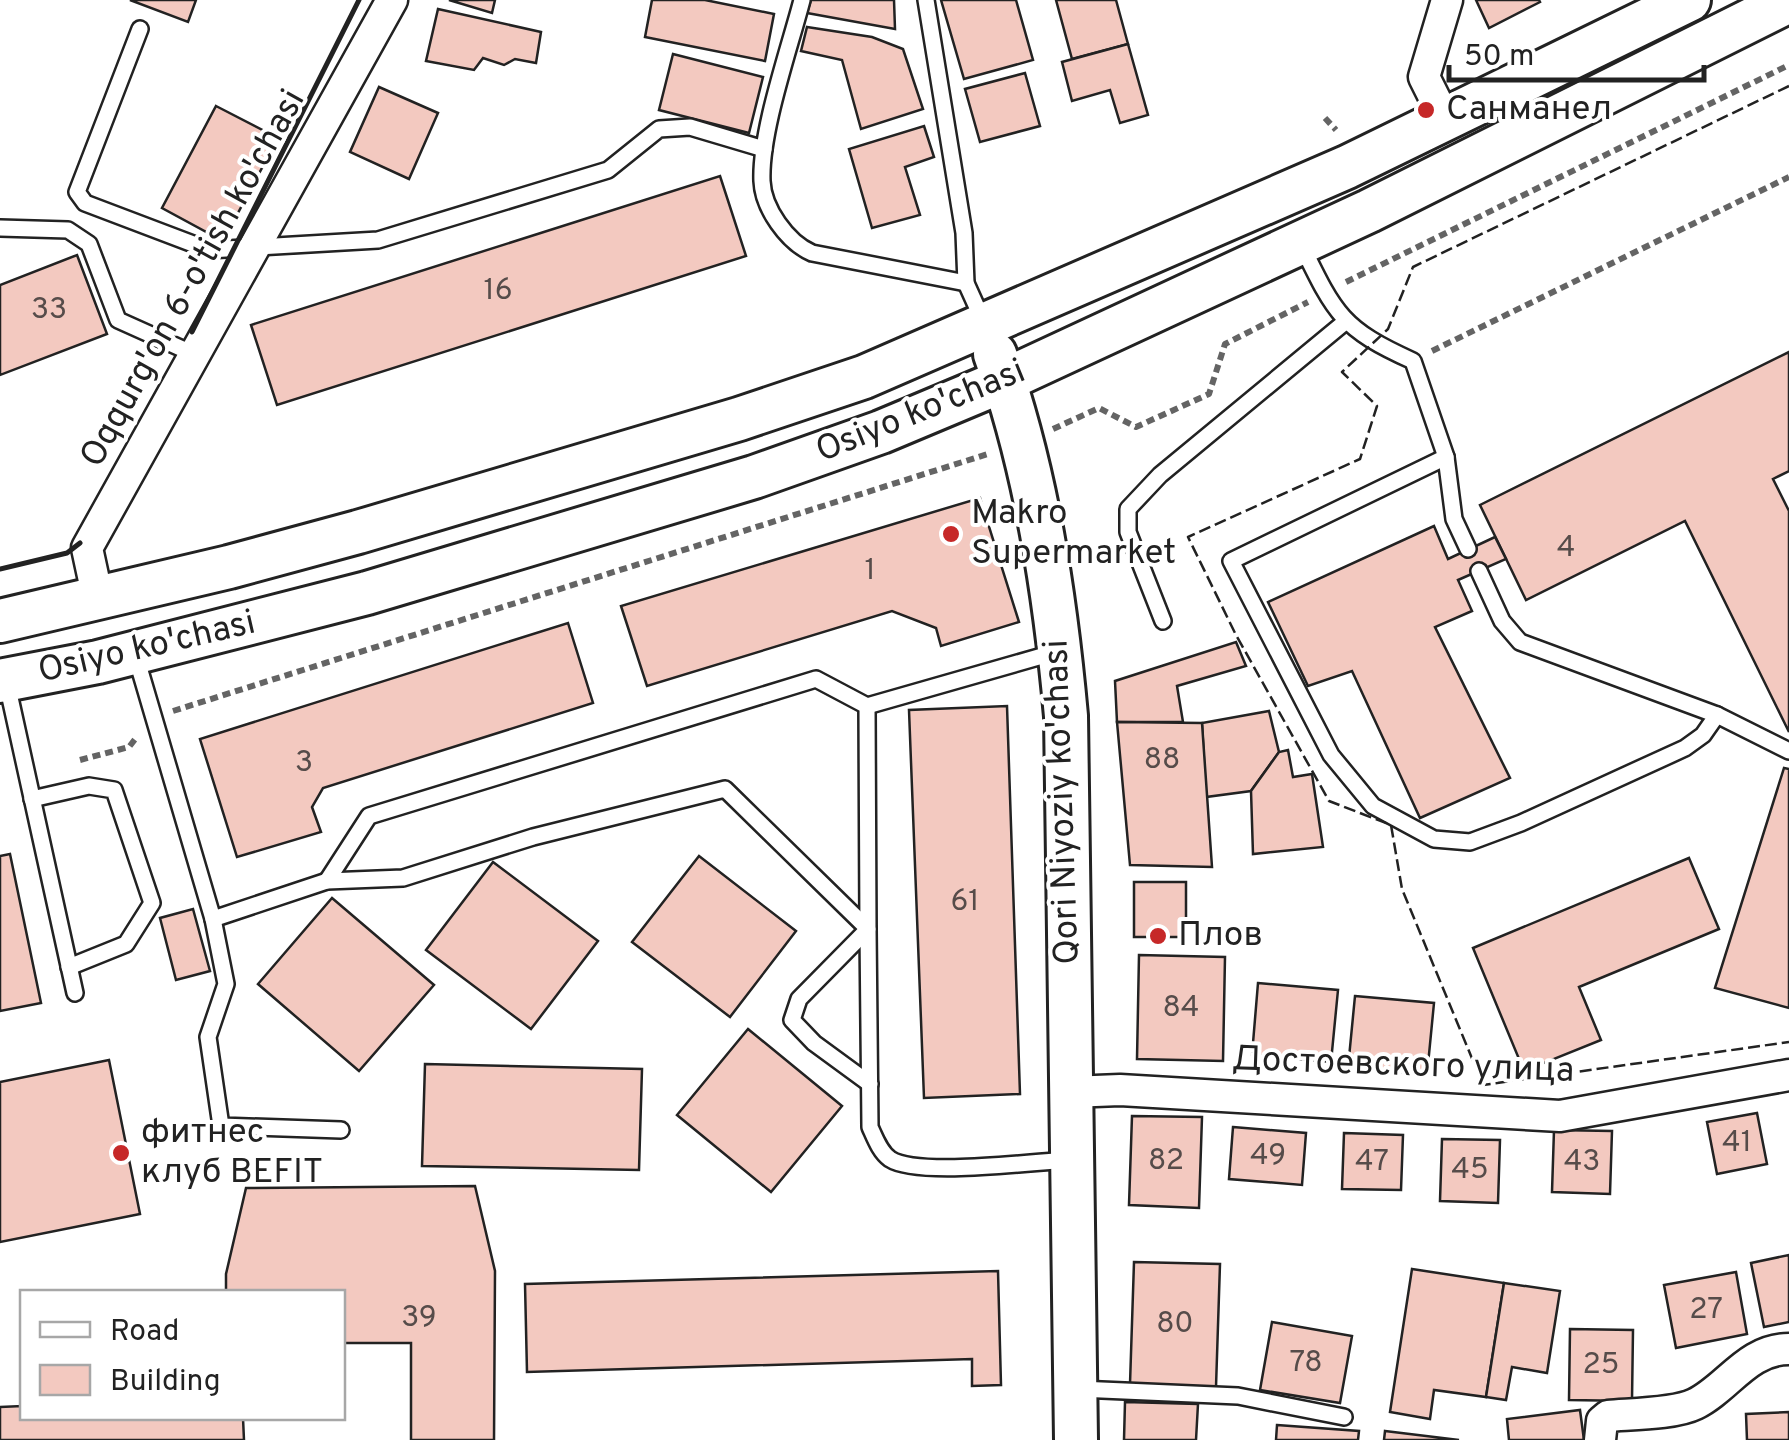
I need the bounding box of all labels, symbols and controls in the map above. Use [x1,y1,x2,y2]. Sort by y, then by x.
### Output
scale bar [1449,20,1704,82]
text: 50 m [1464,39,1534,76]
street label: Oqqurg'on 6-o'tish ko'chasi [72,82,316,476]
place label: Санманел [1446,88,1612,132]
marker: Санманел [1415,99,1437,121]
house number: 16 [483,273,513,310]
house number: 33 [31,292,67,329]
street label: Osiyo ko'chasi [810,350,1032,474]
place label: Makro Supermarket [971,492,1176,576]
marker: Makro Supermarket [940,523,962,545]
house number: 4 [1557,530,1575,567]
house number: 1 [864,553,876,590]
street label: Osiyo ko'chasi [34,602,260,694]
street label: Qori Niyoziy ko'chasi [1035,639,1091,965]
house number: 88 [1144,742,1180,779]
house number: 3 [295,745,313,782]
house number: 61 [950,884,980,921]
place label: Плов [1178,914,1263,958]
marker: Плов [1147,925,1169,947]
house number: 84 [1163,990,1199,1027]
street label: Достоевского улица [1231,1038,1575,1094]
place label: фитнес клуб BEFIT [141,1111,323,1195]
house number: 41 [1722,1125,1752,1162]
house number: 49 [1250,1138,1286,1175]
marker: фитнес клуб BEFIT [110,1142,132,1164]
house number: 82 [1148,1143,1184,1180]
house number: 47 [1355,1144,1389,1181]
house number: 43 [1564,1144,1600,1181]
house number: 45 [1451,1152,1489,1189]
legend [20,1290,345,1420]
house number: 27 [1689,1292,1723,1329]
house number: 39 [401,1300,437,1337]
house number: 80 [1156,1306,1194,1343]
text: Road [110,1314,179,1351]
house number: 78 [1289,1345,1323,1382]
house number: 25 [1583,1347,1620,1384]
text: Building [110,1364,221,1401]

